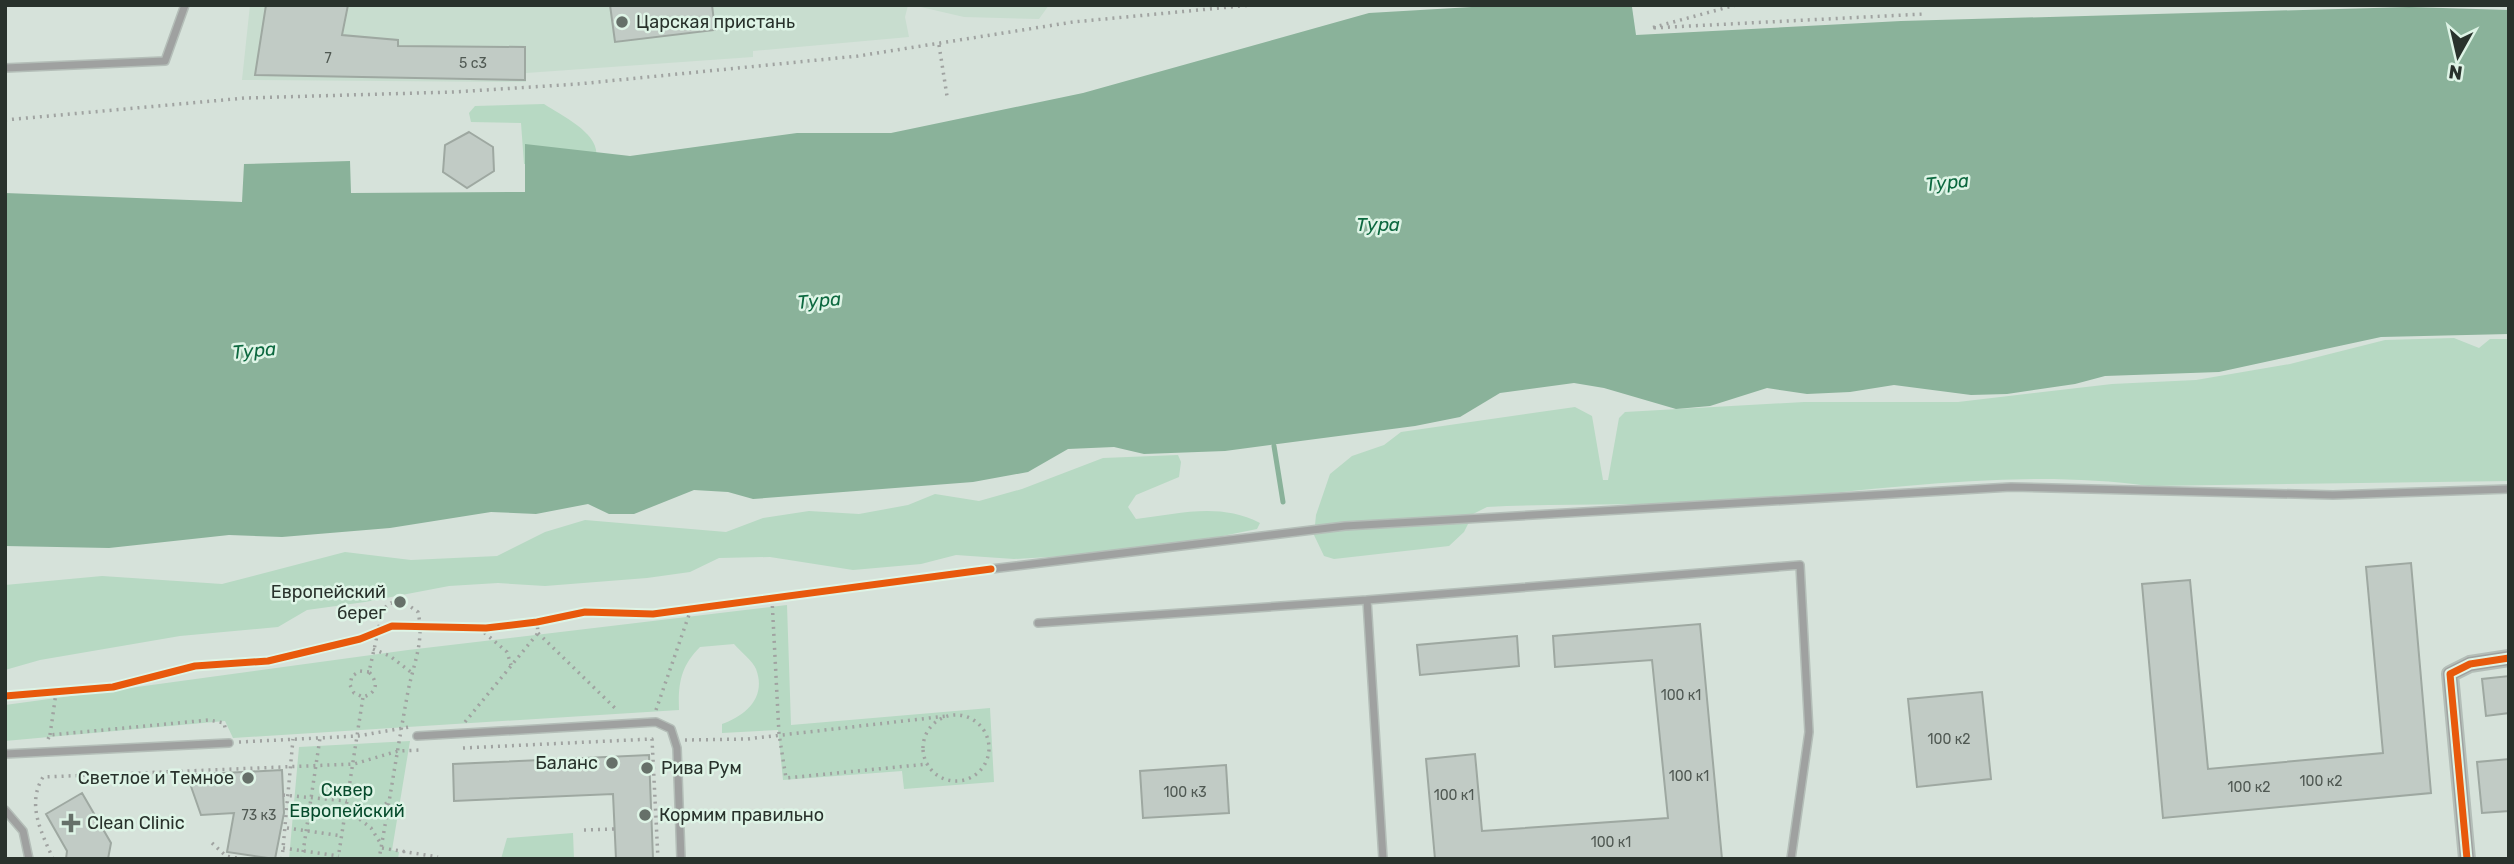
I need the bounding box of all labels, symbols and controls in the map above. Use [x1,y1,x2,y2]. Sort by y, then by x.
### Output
place label: Царская пристань [636,11,795,33]
marker: Царская пристань [614,14,630,30]
north arrow [2423,21,2493,91]
house number: 7 [324,50,332,67]
house number: 5 с3 [459,55,487,72]
text: N [2447,60,2464,85]
water label: Тура [1924,169,1970,196]
water label: Тура [1356,213,1400,236]
water label: Тура [796,287,842,314]
water label: Тура [231,337,277,364]
place label: Европейский берег [271,581,386,624]
marker: Европейский берег [392,594,408,610]
house number: 100 к1 [1661,687,1701,704]
house number: 100 к2 [1928,731,1970,748]
place label: Баланс [535,752,598,774]
marker: Баланс [604,755,620,771]
place label: Рива Рум [661,757,742,779]
marker: Рива Рум [639,760,655,776]
place label: Светлое и Темное [78,767,234,789]
house number: 100 к1 [1669,768,1709,785]
marker: Светлое и Темное [240,770,256,786]
house number: 100 к2 [2300,773,2342,790]
park label: Сквер Европейский [289,779,405,822]
house number: 100 к2 [2228,779,2270,796]
house number: 100 к3 [1163,784,1207,801]
house number: 100 к1 [1434,787,1474,804]
place label: Кормим правильно [659,804,824,826]
house number: 73 к3 [242,807,276,824]
marker: Кормим правильно [637,807,653,823]
place label: Clean Clinic [87,812,185,834]
marker: Clean Clinic [61,813,81,833]
house number: 100 к1 [1591,834,1631,851]

